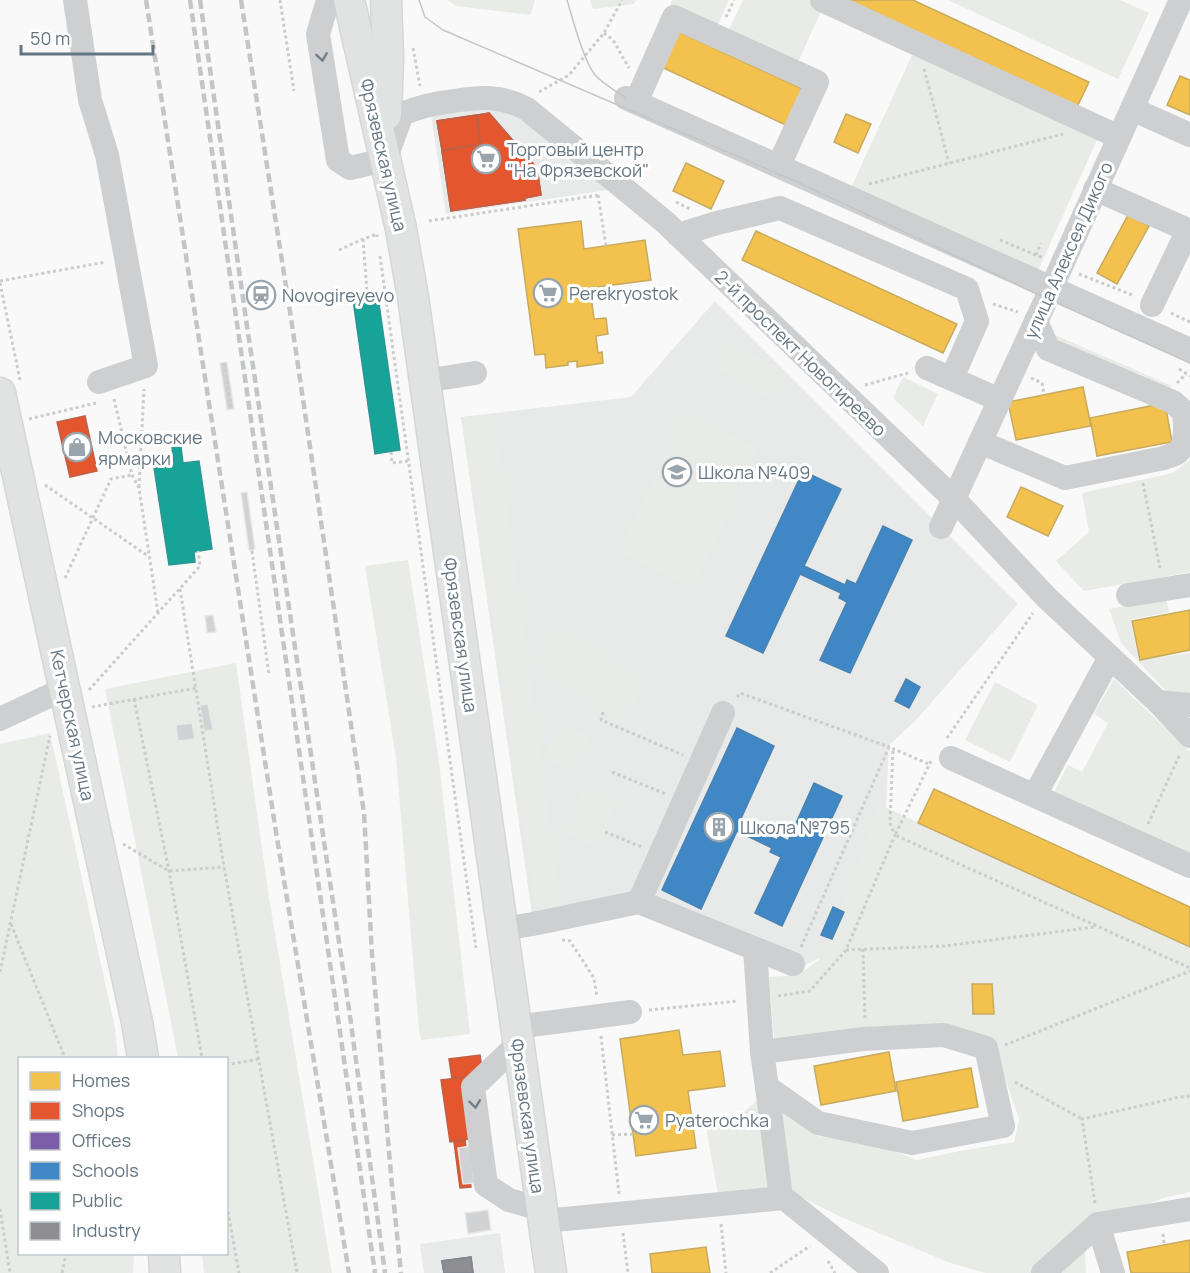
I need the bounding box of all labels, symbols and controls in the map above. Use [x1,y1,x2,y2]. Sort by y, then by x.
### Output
scale bar [21,18,153,56]
text: 50 m [30,26,70,50]
one-way arrow [315,52,327,62]
street label: Фрязевская улица [355,76,413,234]
place label: Торговый центр "На Фрязевской" [507,137,649,182]
supermarket icon: Торговый центр "На Фрязевской" [470,143,502,175]
street label: улица Алексея Дикого [1018,158,1118,342]
street label: 2-й проспект Новогиреево [710,265,892,441]
supermarket icon: Perekryostok [532,277,564,309]
station icon: Novogireyevo [245,279,277,311]
place label: Perekryostok [569,281,679,305]
place label: Novogireyevo [282,283,394,307]
place label: Московские ярмарки [98,425,202,470]
shop icon: Московские ярмарки [61,431,93,463]
school or university icon: Школа №409 [661,456,693,488]
place label: Школа №409 [698,460,810,484]
street label: Фрязевская улица [438,556,484,714]
street label: Кетчерская улица [45,647,101,803]
building icon: Школа №795 [703,811,735,843]
place label: Школа №795 [740,815,850,839]
street label: Фрязевская улица [505,1037,551,1195]
legend [18,1057,228,1255]
text: Homes [72,1068,130,1092]
text: Shops [72,1098,124,1122]
one-way arrow [469,1100,481,1109]
supermarket icon: Pyaterochka [628,1104,660,1136]
place label: Pyaterochka [665,1108,769,1132]
text: Offices [72,1128,131,1152]
text: Schools [72,1158,139,1182]
text: Public [72,1188,123,1212]
text: Industry [72,1218,141,1242]

